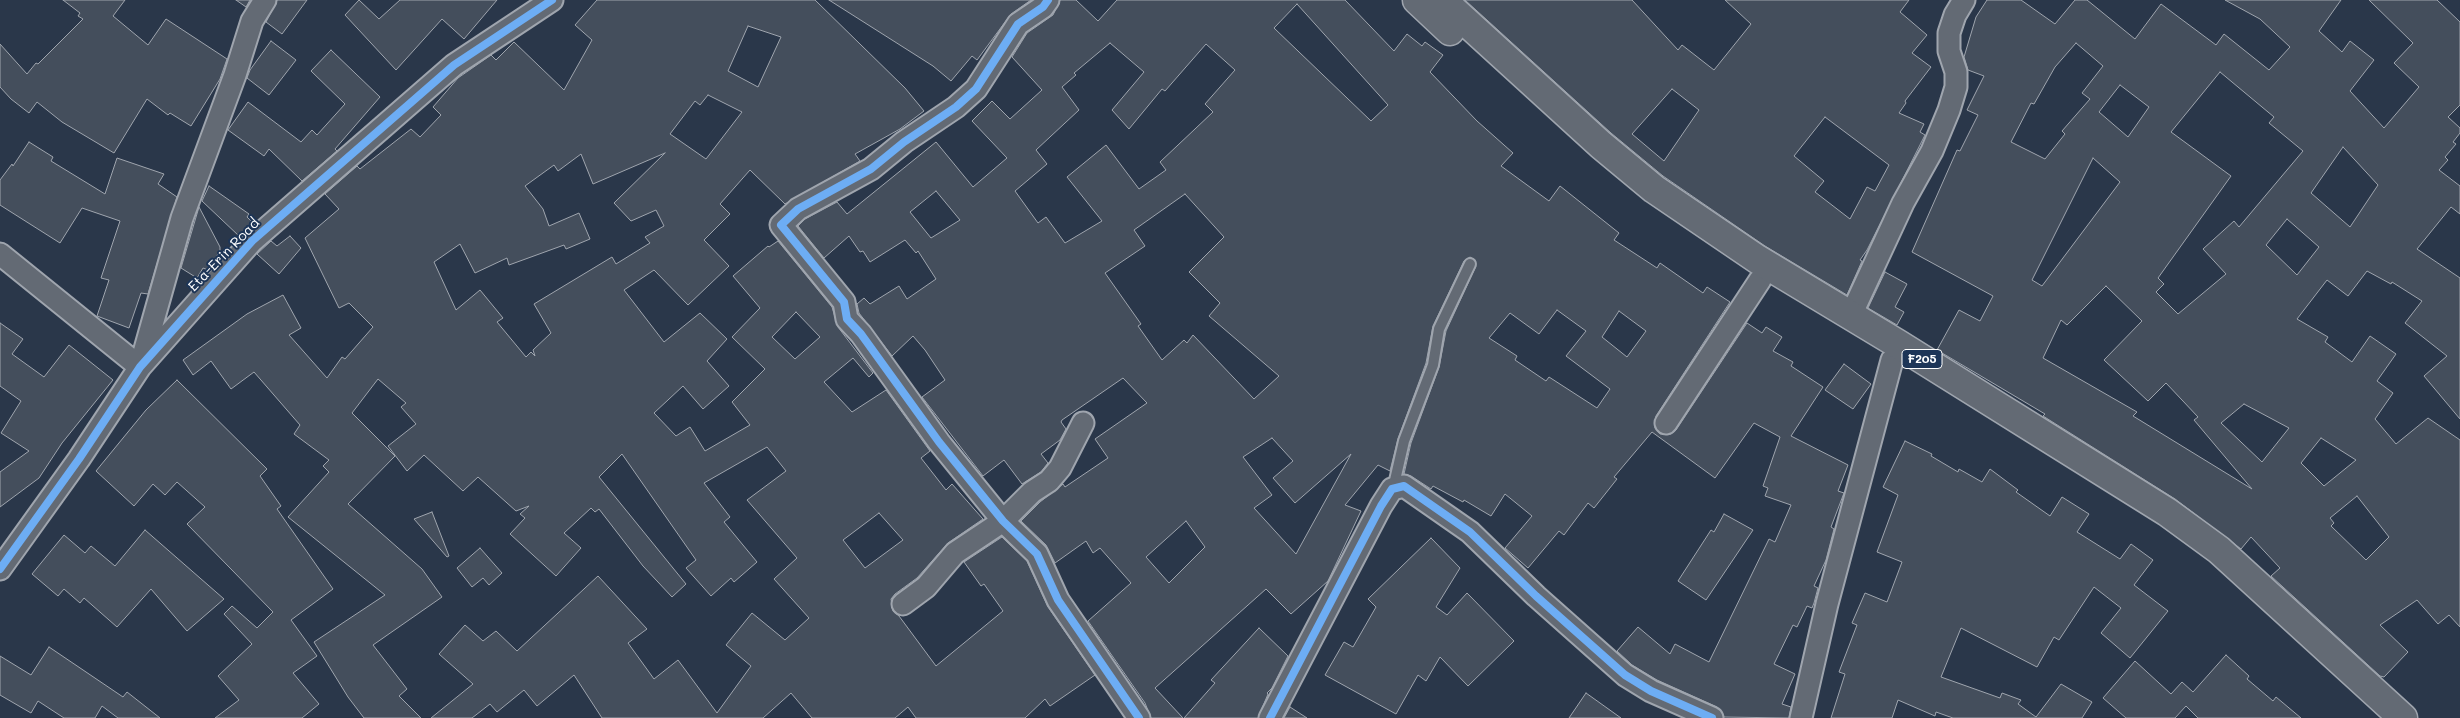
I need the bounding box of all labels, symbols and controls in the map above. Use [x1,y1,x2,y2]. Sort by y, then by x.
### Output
street label: Eta-Erin Road [185,215,263,295]
road number: F205 [1902,349,1942,368]

